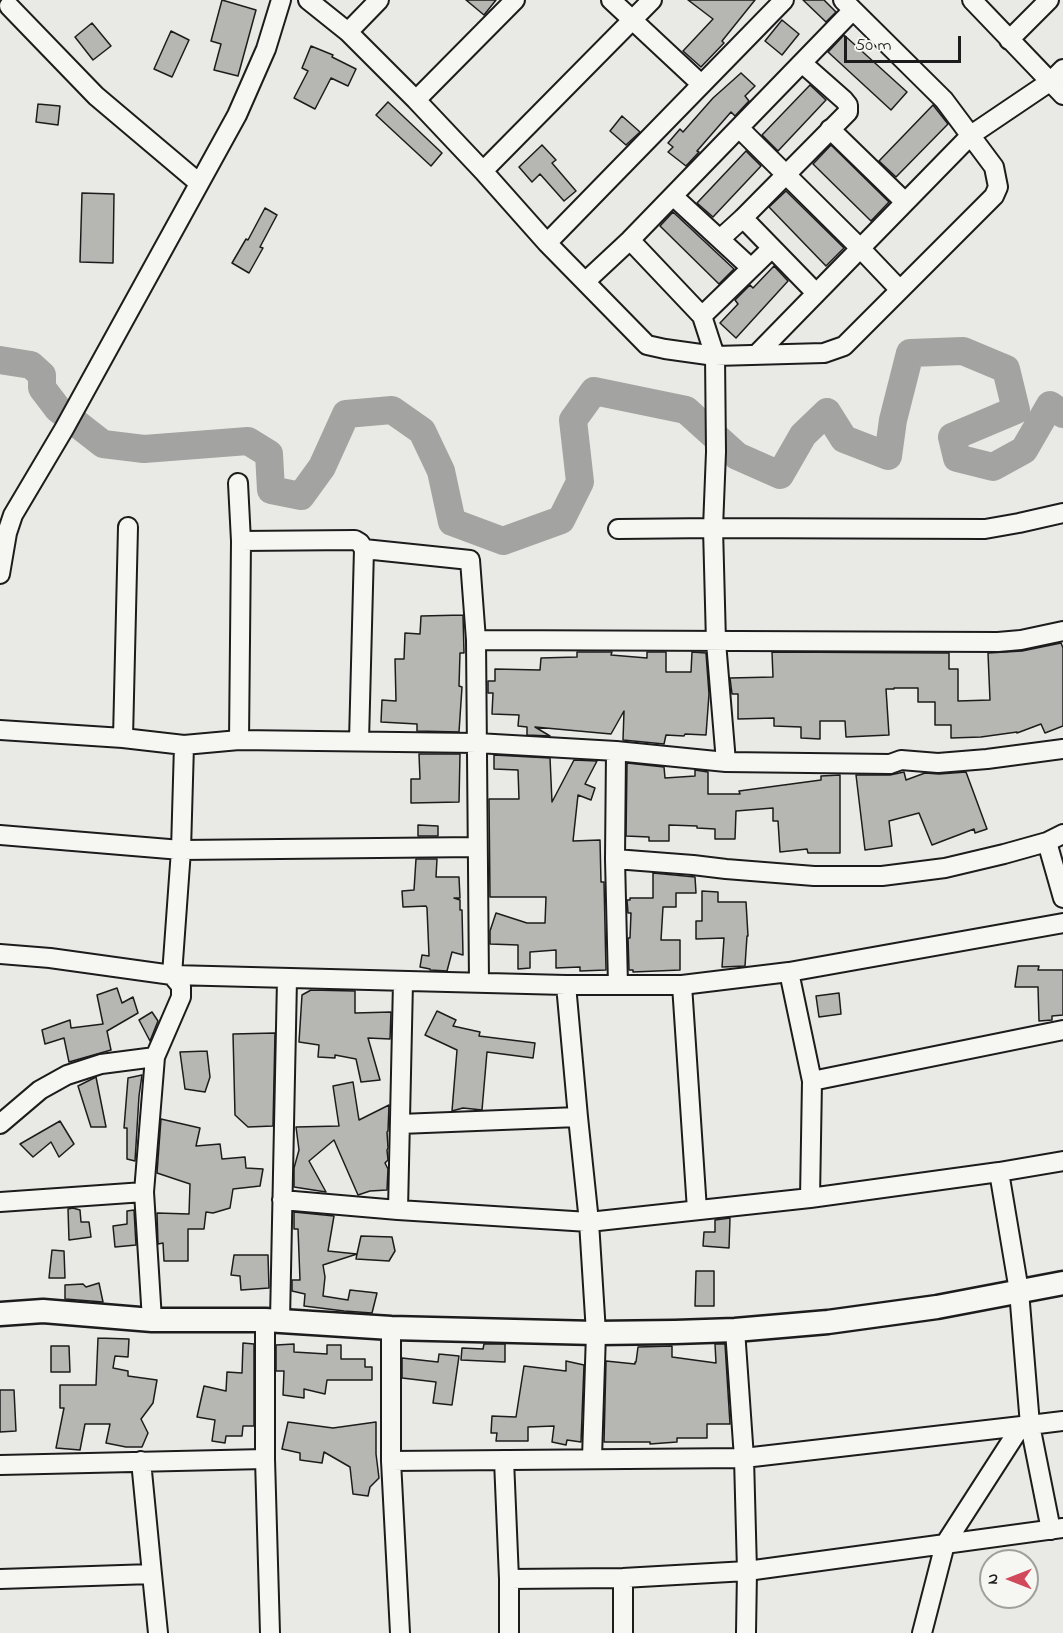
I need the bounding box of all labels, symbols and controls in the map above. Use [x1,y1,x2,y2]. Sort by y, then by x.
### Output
scale bar [847,24,964,62]
text: 50 m [855,33,892,59]
north arrow [979,1549,1039,1609]
text: N [981,1574,1005,1584]

